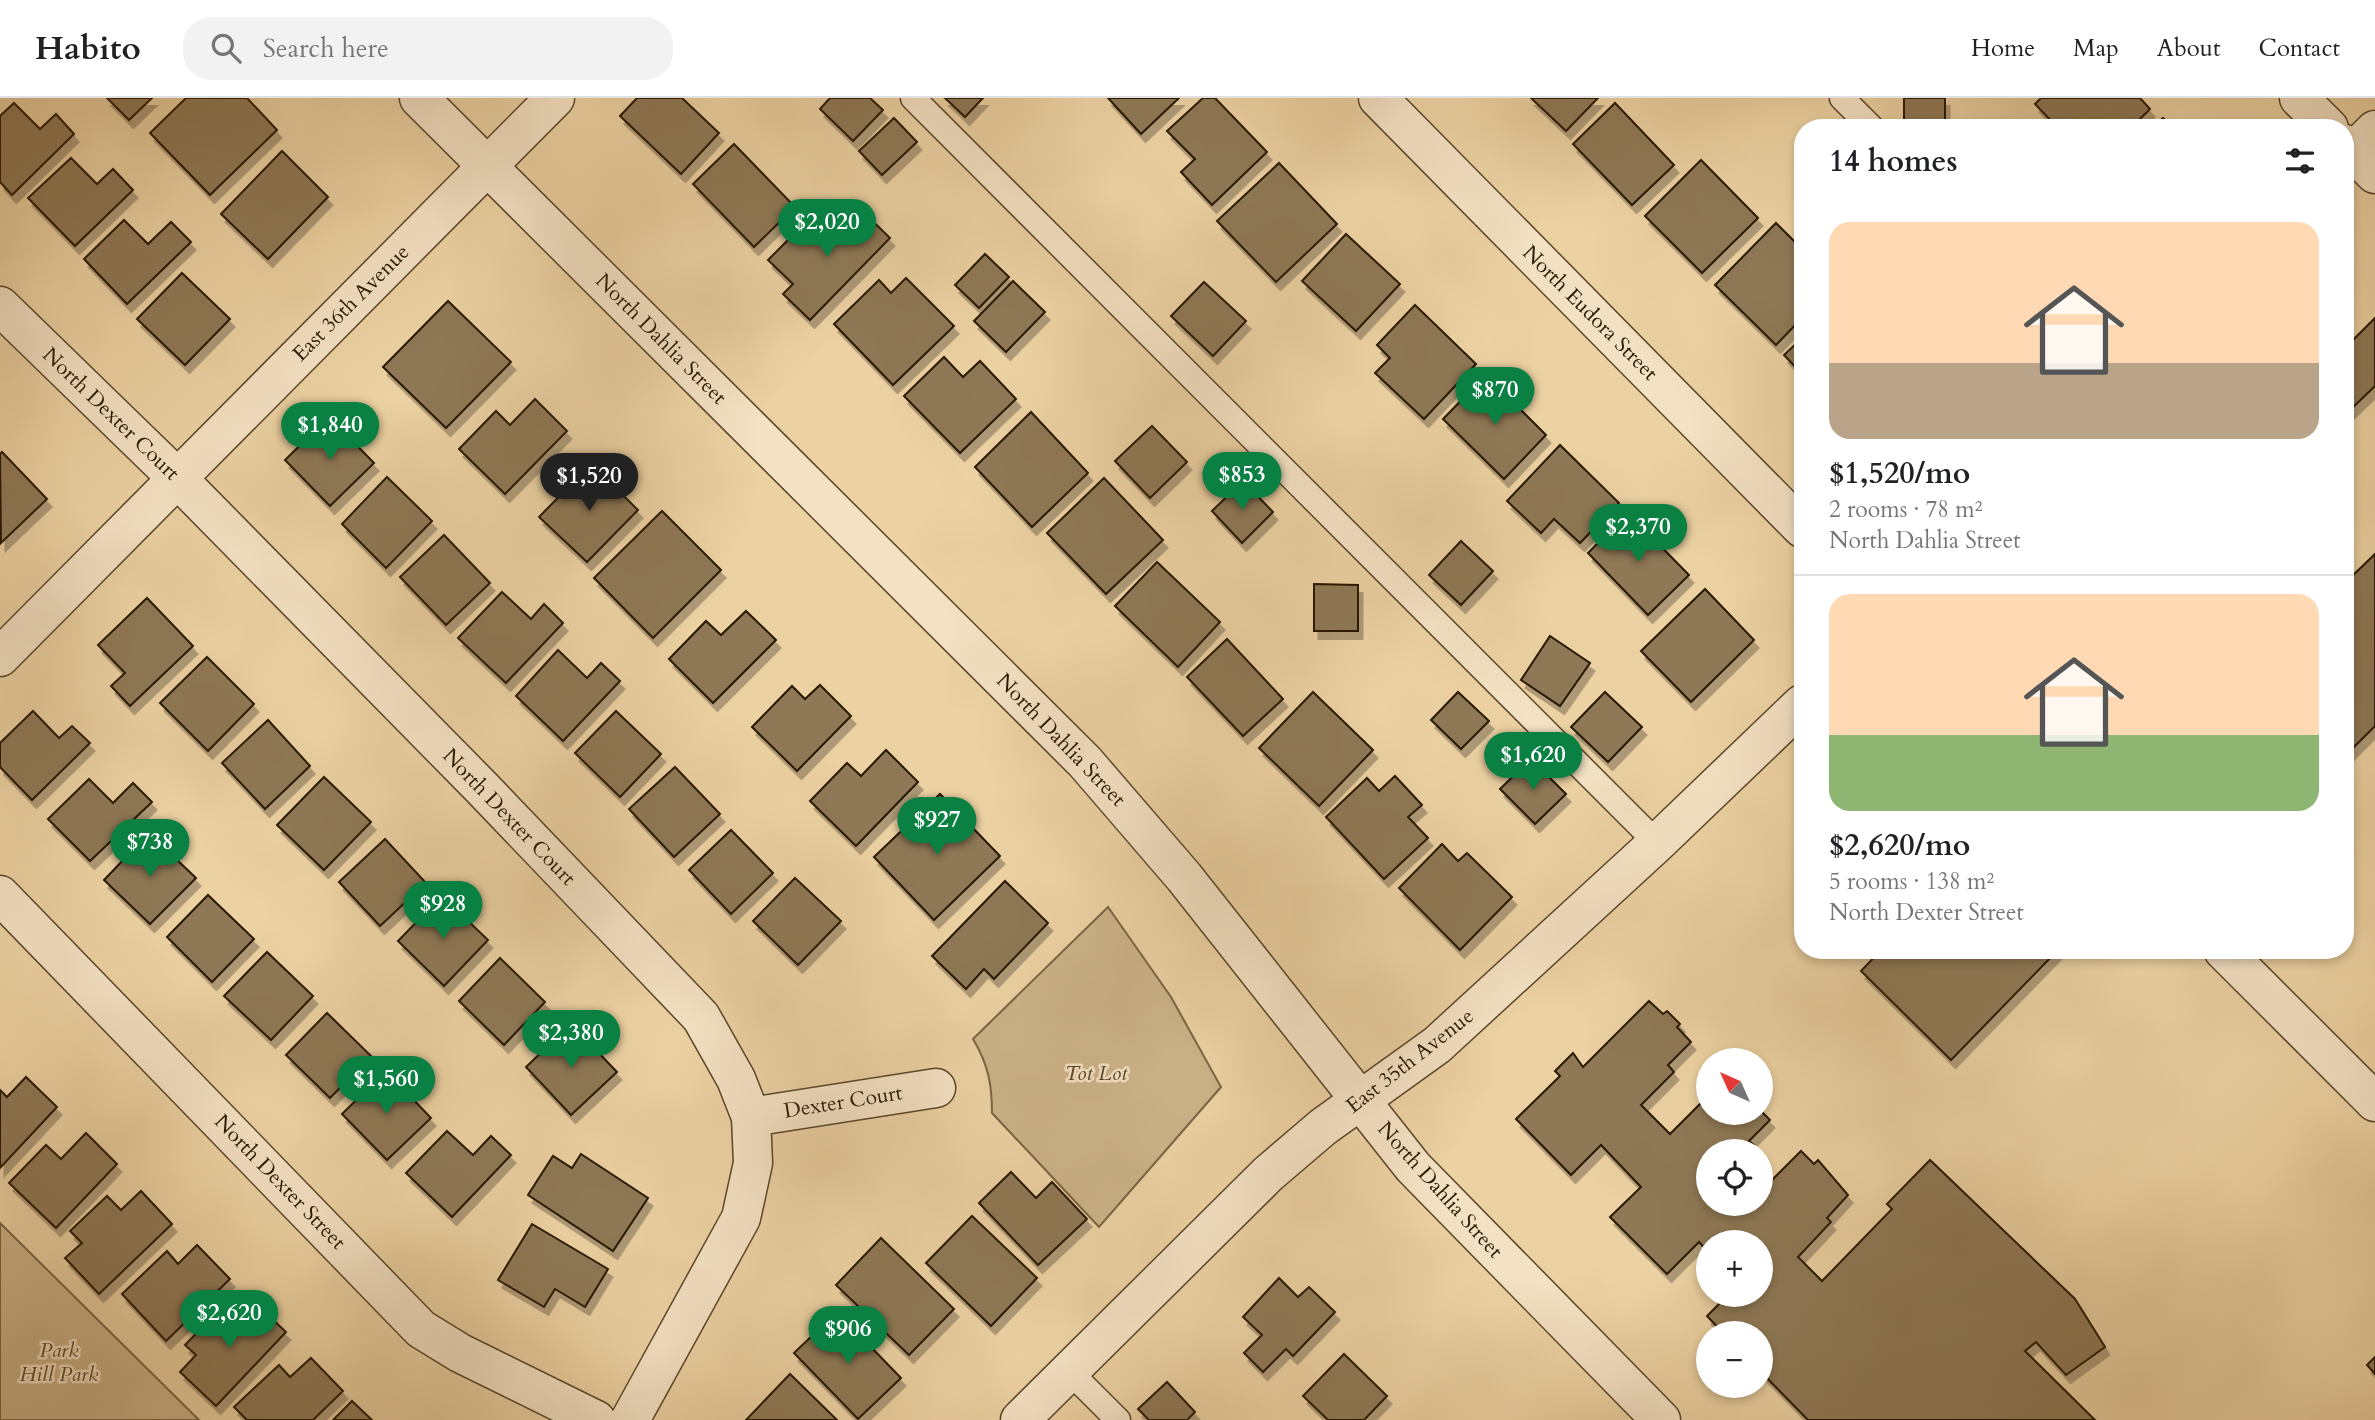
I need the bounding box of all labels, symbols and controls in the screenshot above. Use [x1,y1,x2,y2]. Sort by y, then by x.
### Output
search box [183,17,673,80]
text: Habito [35,26,141,71]
icon: search [207,29,245,67]
text: Search here [263,31,389,66]
text: Home [1971,32,2035,65]
text: Map [2073,32,2119,65]
text: About [2157,32,2221,65]
text: Contact [2259,32,2340,65]
text: 14 homes [1829,141,1958,182]
icon: filters [2281,142,2319,180]
pin: $2,020 [770,200,884,259]
text: $2,020 [794,206,860,237]
street label: East 36th Avenue [286,238,416,368]
street label: North Eudora Street [1516,239,1664,387]
street label: North Dahlia Street [589,267,733,411]
icon: home [2011,267,2137,393]
street label: North Dexter Court [36,341,186,487]
pin: $870 [1454,368,1536,427]
text: $870 [1471,374,1519,405]
pin: $1,840 [273,402,387,462]
text: $1,840 [297,409,363,440]
pin: $853 [1201,452,1283,512]
text: $1,520/mo [1829,453,1970,494]
pin: $1,520 [532,454,646,513]
text: $853 [1218,459,1266,490]
text: $1,520 [556,460,622,491]
text: 2 rooms · 78 m² [1829,494,1982,525]
pin: $2,370 [1581,504,1695,564]
text: $2,370 [1605,511,1671,542]
text: North Dahlia Street [1829,525,2021,556]
icon: home [2011,639,2137,765]
street label: North Dahlia Street [990,667,1132,813]
pin: $1,620 [1476,732,1590,792]
text: $1,620 [1500,739,1566,770]
street label: North Dexter Court [436,742,582,892]
pin: $927 [896,798,978,857]
text: $927 [913,804,961,835]
pin: $738 [109,820,191,879]
text: $2,620/mo [1829,825,1970,866]
text: $738 [126,826,174,857]
text: 5 rooms · 138 m² [1829,866,1994,897]
pin: $928 [402,882,484,941]
text: $928 [419,888,467,919]
text: North Dexter Street [1829,897,2024,928]
street label: East 35th Avenue [1340,1002,1480,1120]
pin: $2,380 [514,1010,628,1070]
text: $2,380 [538,1017,604,1048]
north arrow [1696,1048,1773,1125]
map controls [1696,1048,1773,1398]
pin: $1,560 [329,1056,443,1116]
park label: Tot Lot [1065,1059,1128,1088]
text: $1,560 [353,1063,419,1094]
street label: Dexter Court [782,1078,905,1126]
street label: North Dexter Street [208,1108,352,1256]
street label: North Dahlia Street [1371,1115,1510,1265]
button: locate [1696,1139,1773,1216]
button: + [1696,1230,1773,1307]
pin: $2,620 [172,1290,286,1350]
text: $2,620 [196,1297,262,1328]
pin: $906 [807,1306,889,1366]
text: $906 [824,1313,872,1344]
button: − [1696,1321,1773,1398]
park label: Park Hill Park [20,1336,99,1389]

